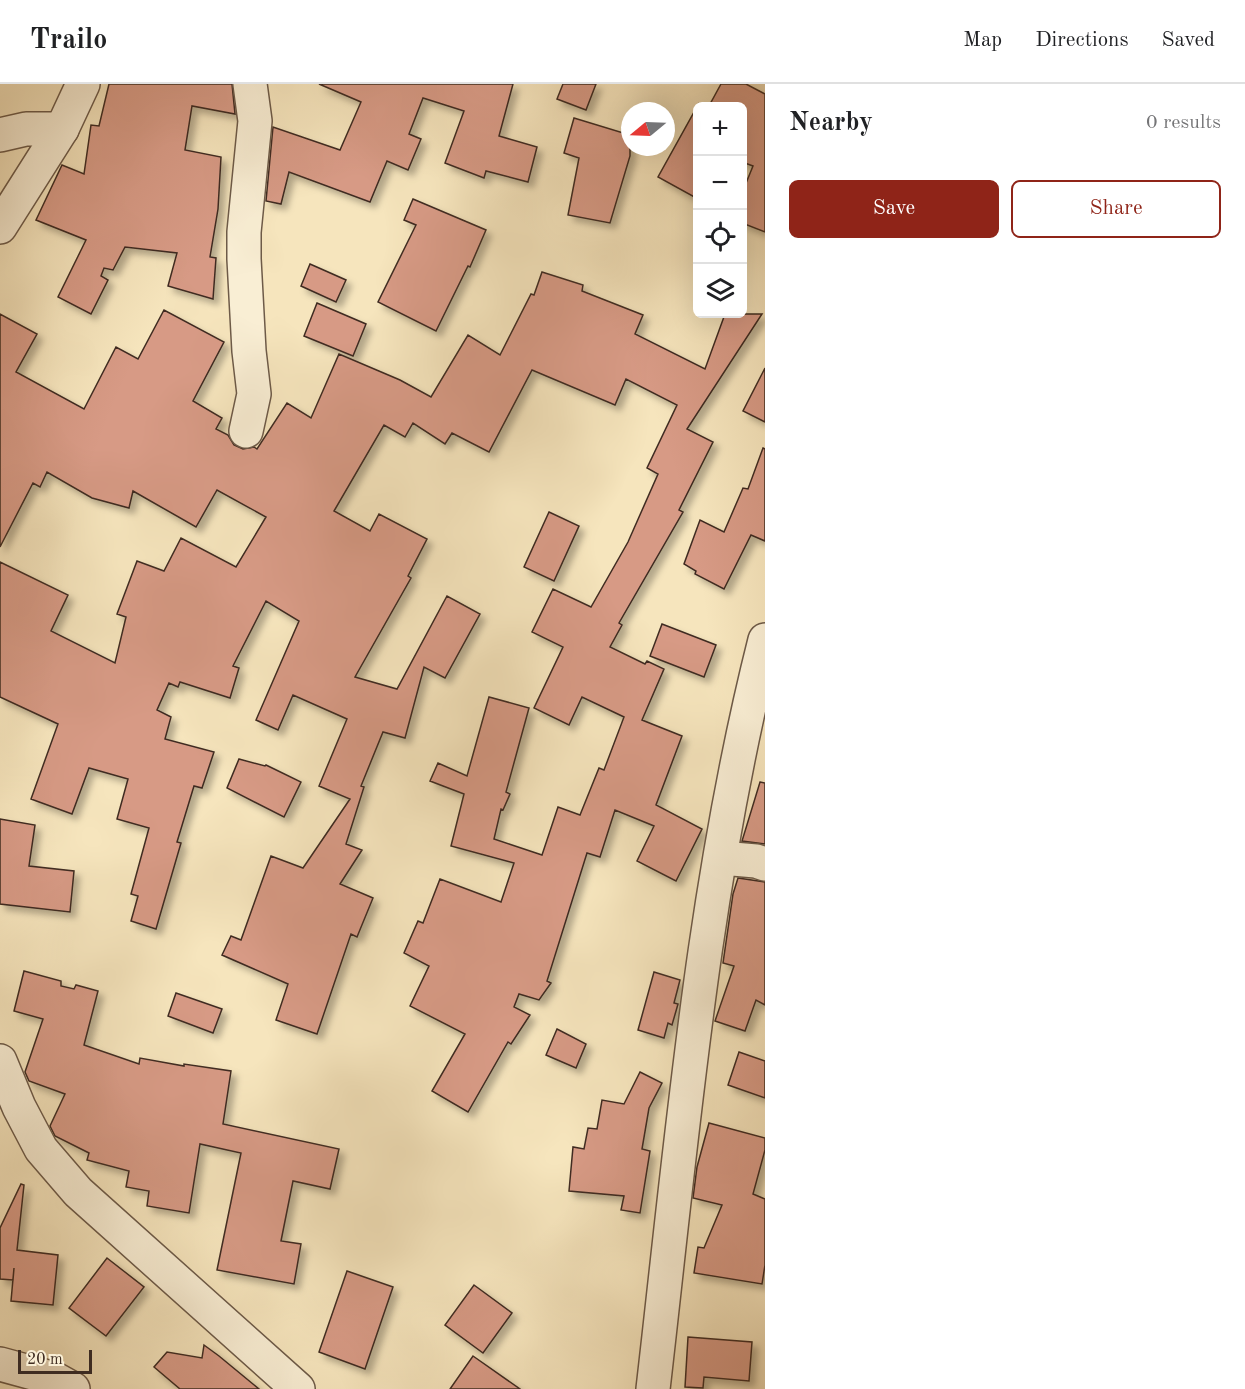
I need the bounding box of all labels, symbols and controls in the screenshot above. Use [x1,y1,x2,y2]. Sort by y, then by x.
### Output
text: Trailo [30,27,107,55]
text: Map [963,30,1002,51]
text: Directions [1035,30,1129,51]
text: Saved [1162,30,1215,51]
north arrow [621,102,675,156]
map controls [693,102,747,318]
button: + [693,102,747,156]
text: Nearby [789,110,873,136]
text: 0 results [1146,113,1221,133]
button: − [693,156,747,210]
button: Save [789,180,999,238]
button: Share [1011,180,1221,238]
button: locate [693,210,747,264]
button: layers [693,264,747,318]
scale bar [18,1347,92,1374]
text: 20 m [27,1352,63,1368]

